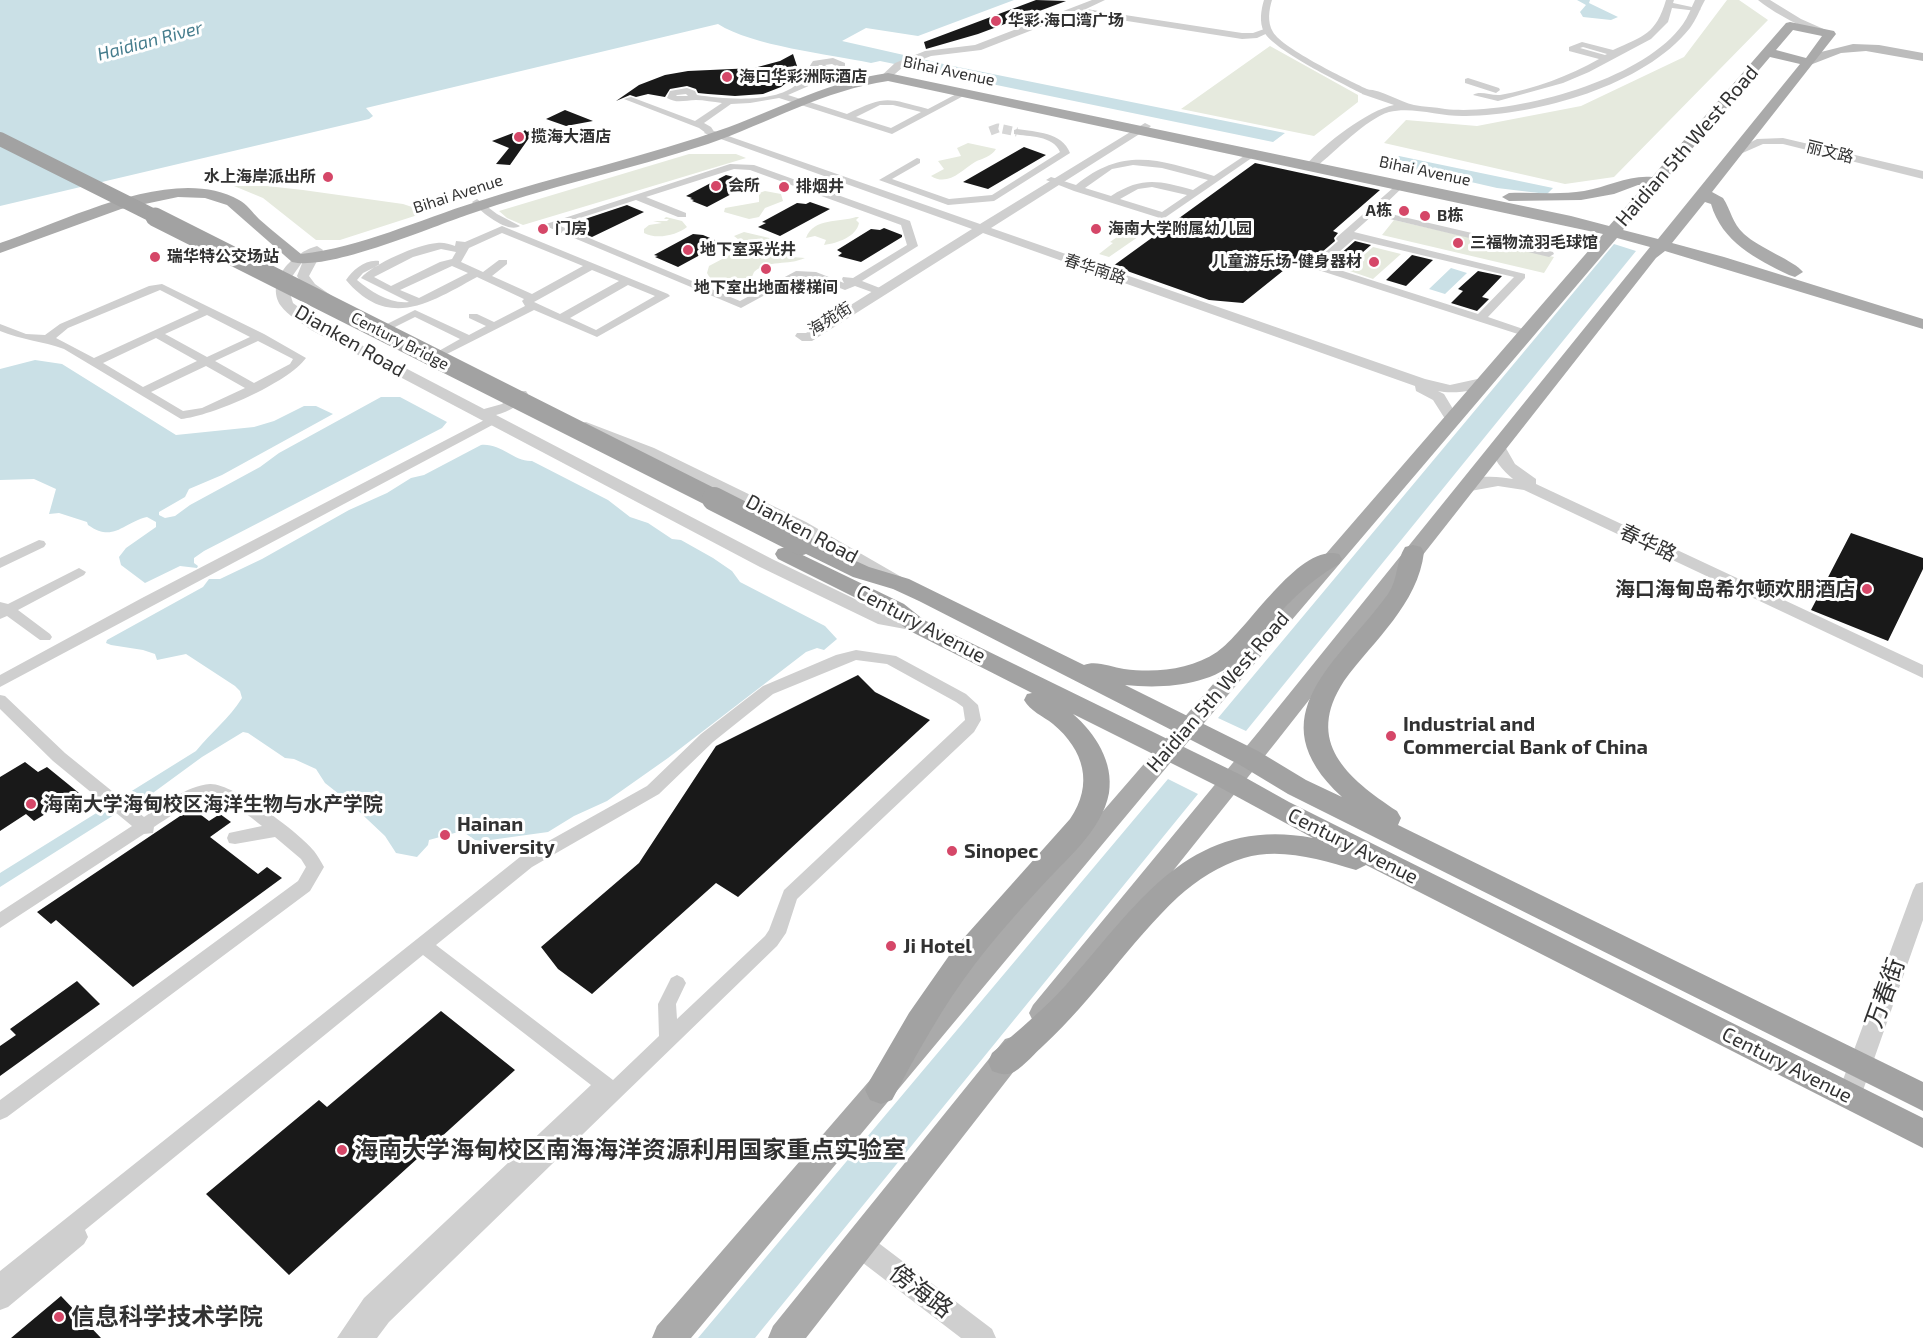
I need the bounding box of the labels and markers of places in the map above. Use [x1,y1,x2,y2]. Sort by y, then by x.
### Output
place label: 华彩·海口湾广场 [1008,11,1124,31]
marker: 华彩·海口湾广场 [989,14,1003,28]
place label: 海口华彩洲际酒店 [739,67,867,87]
marker: 海口华彩洲际酒店 [720,70,734,84]
place label: 揽海大酒店 [531,127,611,147]
marker: 揽海大酒店 [512,130,526,144]
place label: 水上海岸派出所 [204,167,316,187]
marker: 水上海岸派出所 [321,170,335,184]
place label: 会所 [728,176,760,196]
place label: 排烟井 [796,177,844,197]
marker: 会所 [709,179,723,193]
marker: 排烟井 [777,180,791,194]
place label: A栋 [1366,201,1392,221]
marker: A栋 [1397,204,1411,218]
place label: B栋 [1437,206,1463,226]
marker: B栋 [1418,209,1432,223]
place label: 门房 [555,219,587,239]
place label: 海南大学附属幼儿园 [1108,219,1252,239]
marker: 门房 [536,222,550,236]
marker: 海南大学附属幼儿园 [1089,222,1103,236]
place label: 三福物流羽毛球馆 [1470,233,1598,253]
marker: 三福物流羽毛球馆 [1451,236,1465,250]
place label: 地下室采光井 [700,240,796,260]
marker: 地下室采光井 [681,243,695,257]
place label: 瑞华特公交场站 [167,247,279,267]
marker: 瑞华特公交场站 [148,250,162,264]
place label: 儿童游乐场-健身器材 [1211,252,1362,272]
marker: 儿童游乐场-健身器材 [1367,255,1381,269]
marker: 地下室出地面楼梯间 [759,262,773,276]
place label: 地下室出地面楼梯间 [694,278,838,298]
place label: 海口海甸岛希尔顿欢朋酒店 [1615,577,1855,601]
marker: 海口海甸岛希尔顿欢朋酒店 [1860,582,1874,596]
place label: Industrial and Commercial Bank of China [1403,712,1648,759]
marker: Industrial and Commercial Bank of China [1384,729,1398,743]
place label: 海南大学海甸校区海洋生物与水产学院 [43,792,383,816]
marker: 海南大学海甸校区海洋生物与水产学院 [24,797,38,811]
place label: Hainan University [457,812,555,859]
marker: Hainan University [438,828,452,842]
place label: Sinopec [964,839,1039,863]
marker: Sinopec [945,844,959,858]
place label: Ji Hotel [903,934,972,958]
marker: Ji Hotel [884,939,898,953]
place label: 海南大学海甸校区南海海洋资源利用国家重点实验室 [354,1136,906,1164]
marker: 海南大学海甸校区南海海洋资源利用国家重点实验室 [335,1143,349,1157]
place label: 信息科学技术学院 [71,1303,263,1331]
marker: 信息科学技术学院 [52,1310,66,1324]

